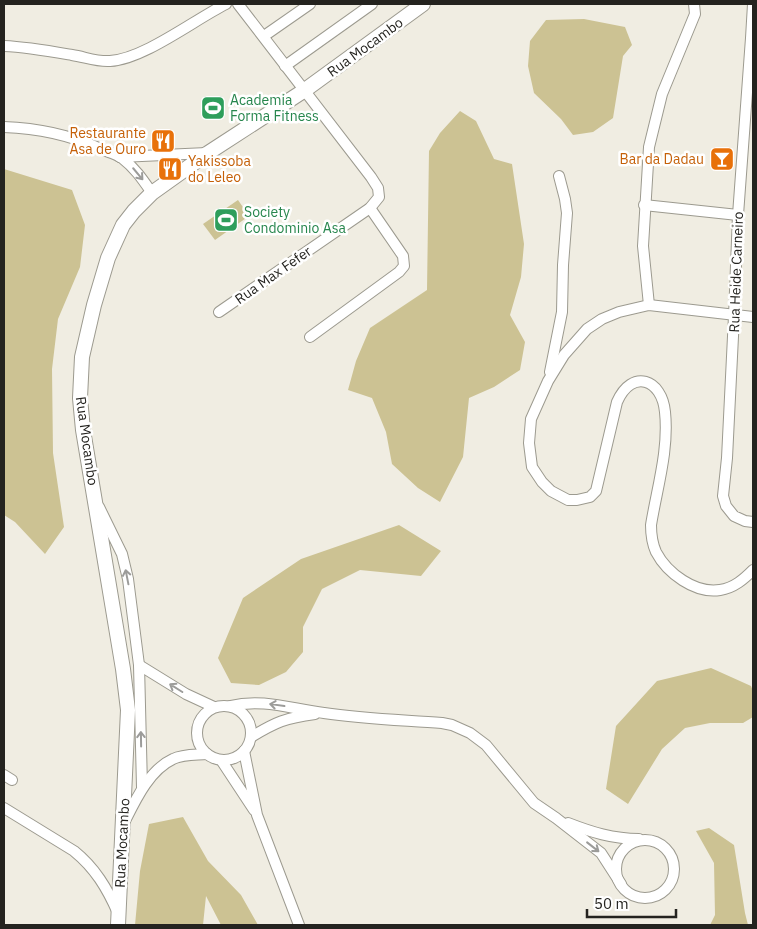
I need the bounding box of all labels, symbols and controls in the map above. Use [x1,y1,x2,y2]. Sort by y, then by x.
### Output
street label: Rua Mocambo [323,13,407,81]
place label: Academia Forma Fitness [230,91,319,125]
sports icon: Academia Forma Fitness [200,95,226,121]
place label: Restaurante Asa de Ouro [69,124,146,158]
restaurant icon: Restaurante Asa de Ouro [150,128,176,154]
bar icon: Bar da Dadau [709,146,735,172]
place label: Bar da Dadau [620,150,704,168]
place label: Yakissoba do Leleo [188,152,251,186]
restaurant icon: Yakissoba do Leleo [157,156,183,182]
one-way arrow [132,167,143,180]
place label: Society Condominio Asa [244,203,347,237]
sports icon: Society Condominio Asa [213,207,239,233]
street label: Rua Heide Carneiro [725,211,747,333]
street label: Rua Max Fefer [231,242,315,308]
street label: Rua Mocambo [72,395,102,487]
one-way arrow [121,569,131,585]
one-way arrow [169,682,183,692]
one-way arrow [269,699,285,709]
one-way arrow [136,731,145,747]
street label: Rua Mocambo [111,798,133,888]
one-way arrow [586,842,600,852]
scale bar [587,886,676,918]
text: 50 m [594,894,629,913]

